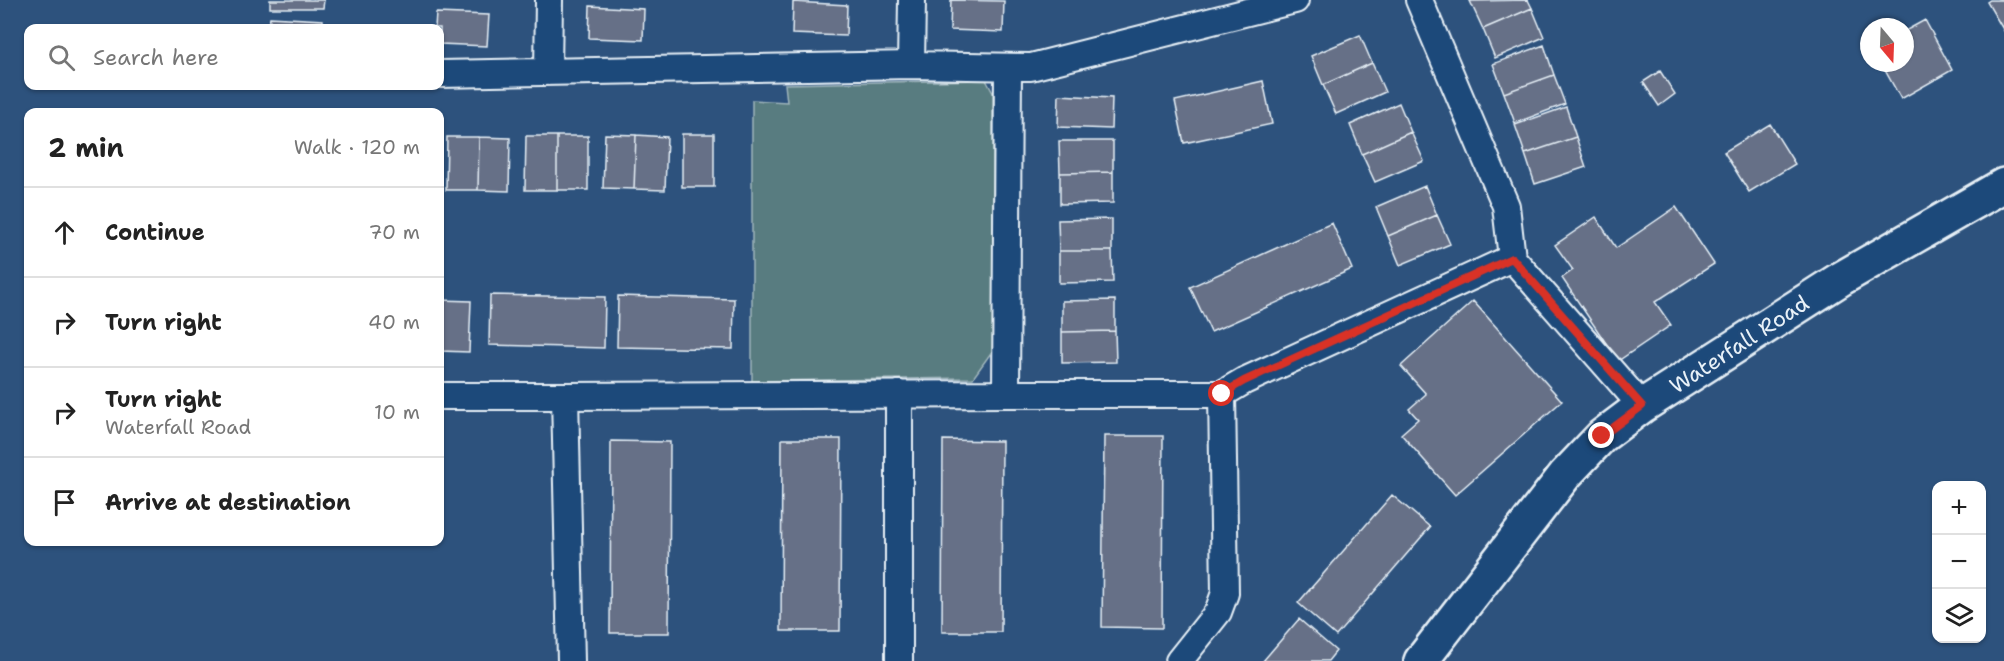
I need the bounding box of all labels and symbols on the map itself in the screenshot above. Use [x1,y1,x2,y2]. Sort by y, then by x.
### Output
north arrow [1860,18,1914,72]
street label: Waterfall Road [1664,288,1815,400]
route start [1208,380,1234,406]
route end [1588,422,1614,448]

